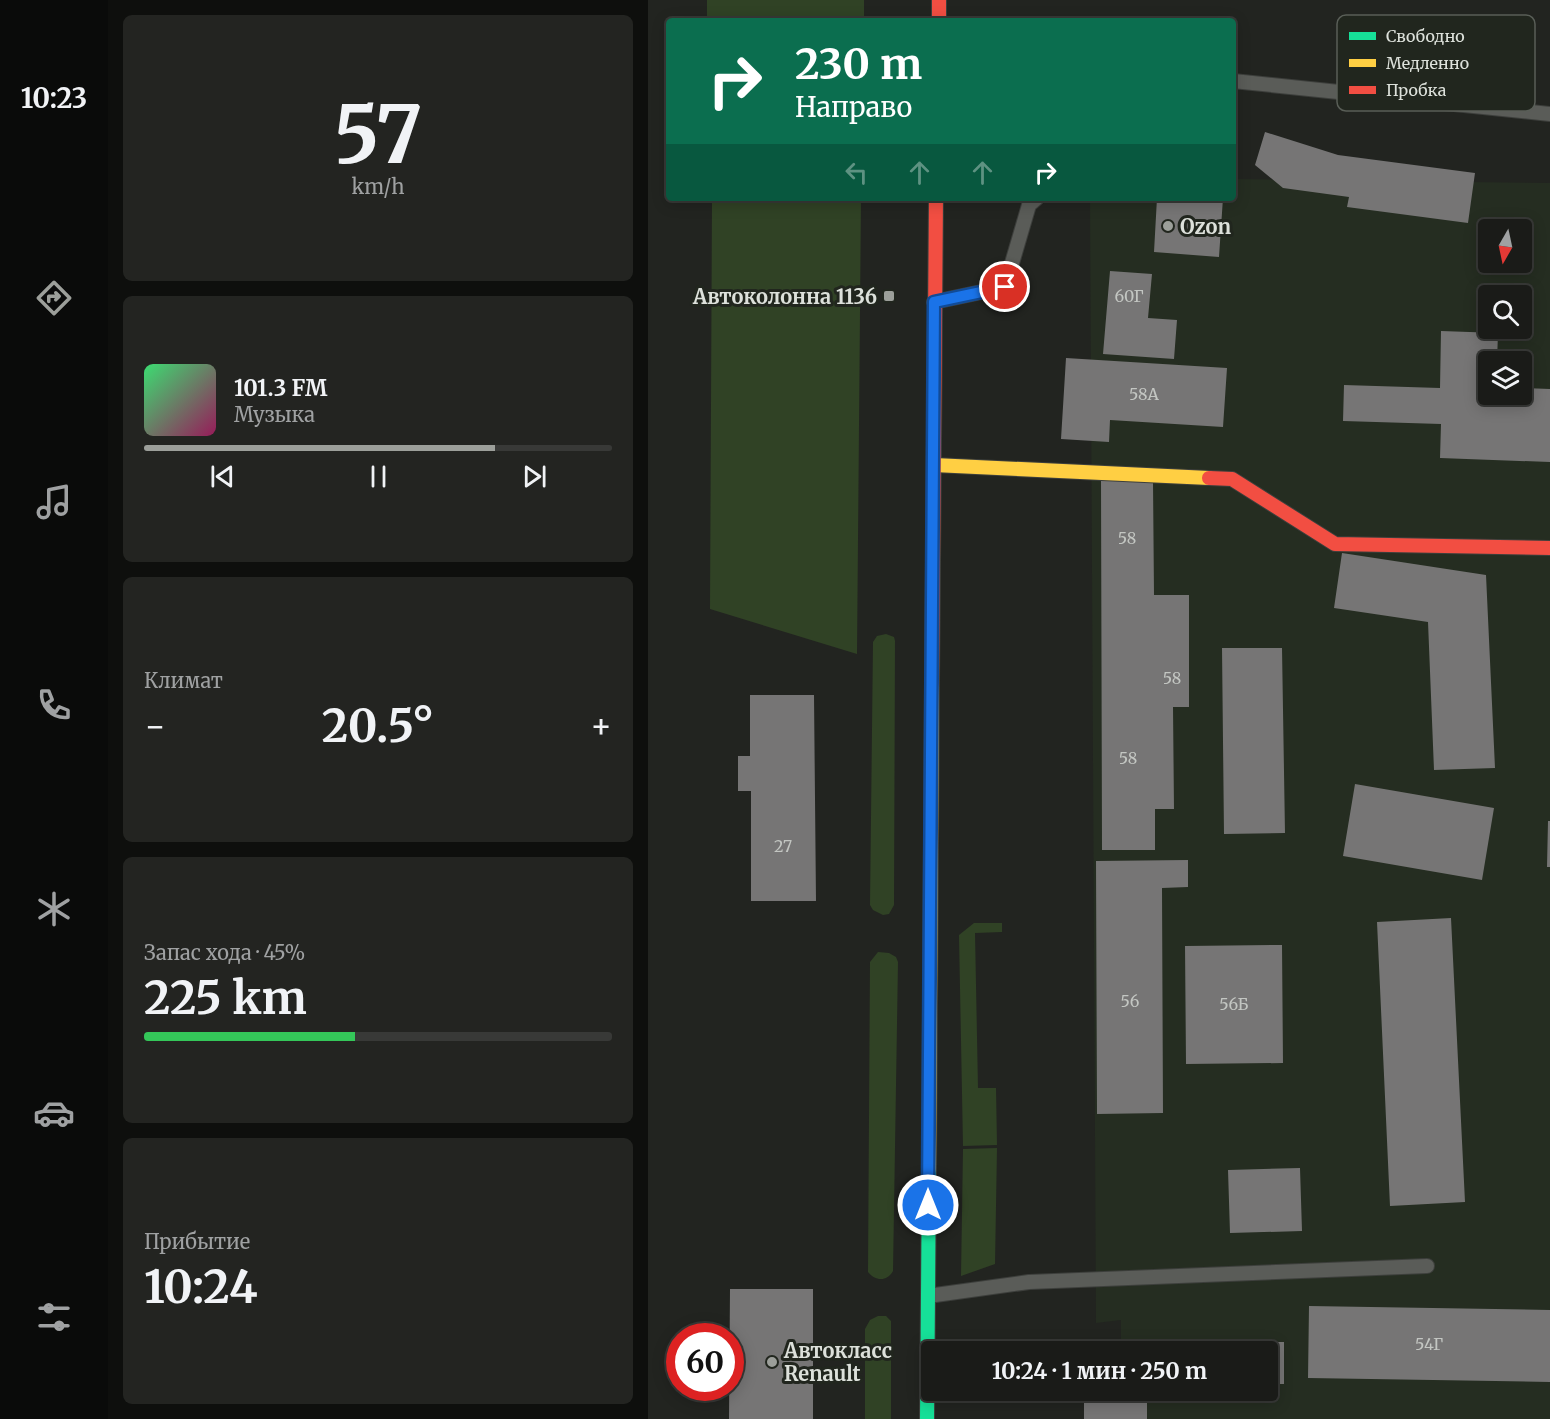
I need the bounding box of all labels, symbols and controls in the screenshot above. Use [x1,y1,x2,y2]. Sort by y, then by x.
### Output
legend [1337,15,1535,111]
text: Свободно [1386,26,1465,46]
text: 230 m [795,38,922,90]
icon: right [696,42,774,120]
text: Медленно [1386,53,1469,73]
text: Пробка [1386,80,1447,100]
text: 10:23 [21,81,87,115]
text: 57 [334,86,422,184]
text: Направо [795,90,912,124]
icon: left [840,156,873,189]
icon: ahead [903,156,936,189]
icon: ahead [966,156,999,189]
icon: right [1029,156,1062,189]
text: km/h [352,174,404,199]
place label: Ozon [1180,214,1231,239]
marker: Ozon [1161,219,1175,233]
north arrow [1478,219,1532,273]
map controls [1478,219,1532,405]
pin [979,261,1030,312]
icon: arrive [988,270,1021,303]
icon: directions [33,277,75,319]
place label: Автоколонна 1136 [692,284,877,309]
button: search [1478,285,1532,339]
house number: 60Г [1114,286,1144,306]
marker: Автоколонна 1136 [882,289,896,303]
button: layers [1478,351,1532,405]
text: 101.3 FM [234,374,327,402]
house number: 58А [1129,384,1160,404]
text: Музыка [234,402,315,427]
icon: previous [206,460,239,493]
icon: pause [362,460,395,493]
icon: next [518,460,551,493]
icon: music [33,481,75,523]
house number: 58 [1118,528,1136,548]
text: Климат [144,668,223,693]
house number: 58 [1163,668,1181,688]
icon: phone [33,684,75,726]
text: 20.5° [322,698,434,754]
text: − [144,706,166,747]
text: + [590,706,612,747]
house number: 58 [1119,748,1137,768]
house number: 27 [774,836,792,856]
icon: climate [33,888,75,930]
text: Запас хода · 45% [144,940,305,965]
text: 225 km [144,970,307,1026]
house number: 56 [1121,991,1140,1011]
house number: 56Б [1219,994,1249,1014]
icon: car [33,1092,75,1134]
position arrow [896,1173,960,1237]
text: Прибытие [144,1229,250,1254]
text: 10:24 [144,1259,258,1315]
icon: filters [33,1296,75,1338]
speed limit sign: 60 [666,1323,744,1401]
house number: 54Г [1415,1334,1443,1354]
place label: Автокласс Renault [783,1338,892,1386]
marker: Автокласс Renault [765,1355,779,1369]
text: 10:24 · 1 мин · 250 m [992,1357,1207,1385]

